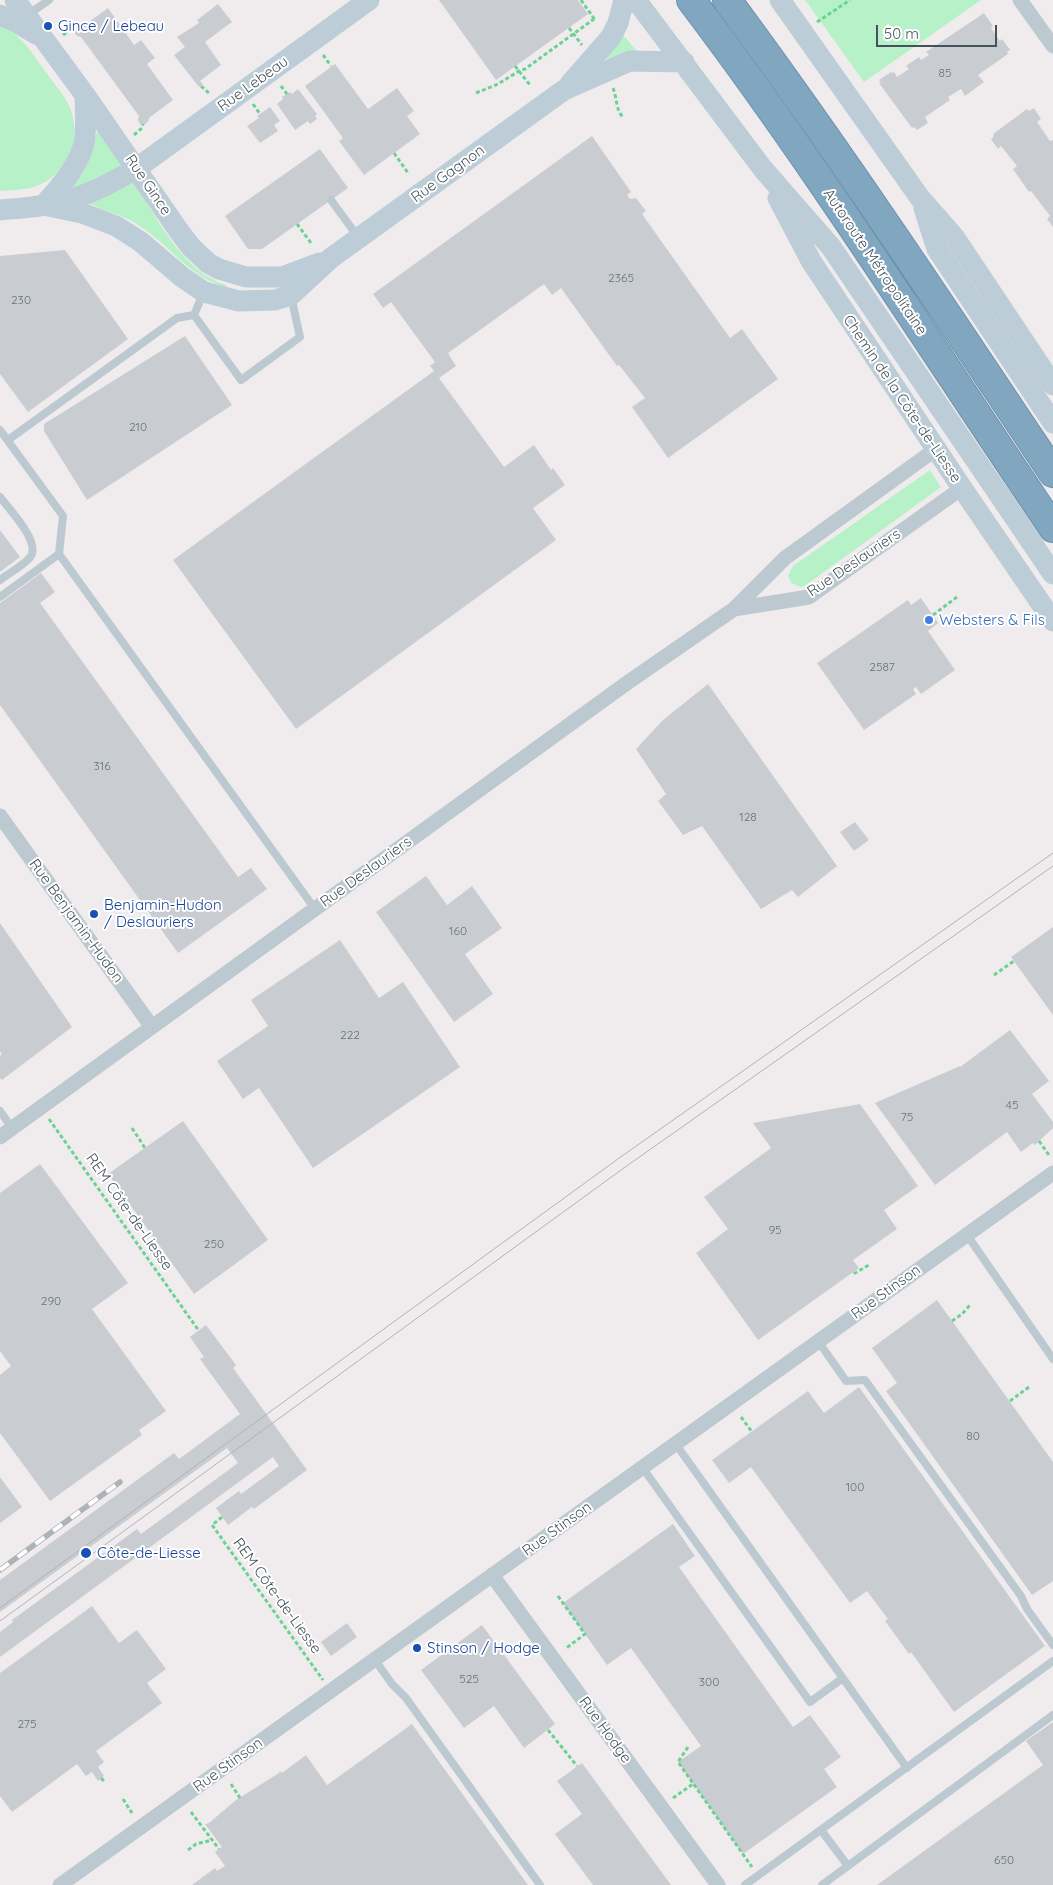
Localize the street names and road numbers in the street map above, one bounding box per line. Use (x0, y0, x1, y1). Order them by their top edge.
street label: Rue Lebeau (214, 52, 292, 116)
street label: Rue Gagnon (408, 141, 488, 207)
street label: Rue Gince (121, 151, 175, 219)
street label: Autoroute Métropolitaine (819, 185, 931, 339)
street label: Chemin de la Côte-de-Liesse (839, 312, 965, 486)
street label: Rue Deslauriers (804, 525, 904, 601)
street label: Rue Deslauriers (317, 833, 415, 911)
street label: Rue Benjamin-Hudon (25, 856, 127, 986)
street label: REM Côte-de-Liesse (82, 1150, 176, 1274)
street label: Rue Stinson (848, 1261, 924, 1323)
street label: Rue Stinson (519, 1498, 595, 1560)
street label: REM Côte-de-Liesse (229, 1535, 325, 1657)
street label: Rue Hodge (575, 1693, 635, 1767)
street label: Rue Stinson (190, 1734, 266, 1796)

